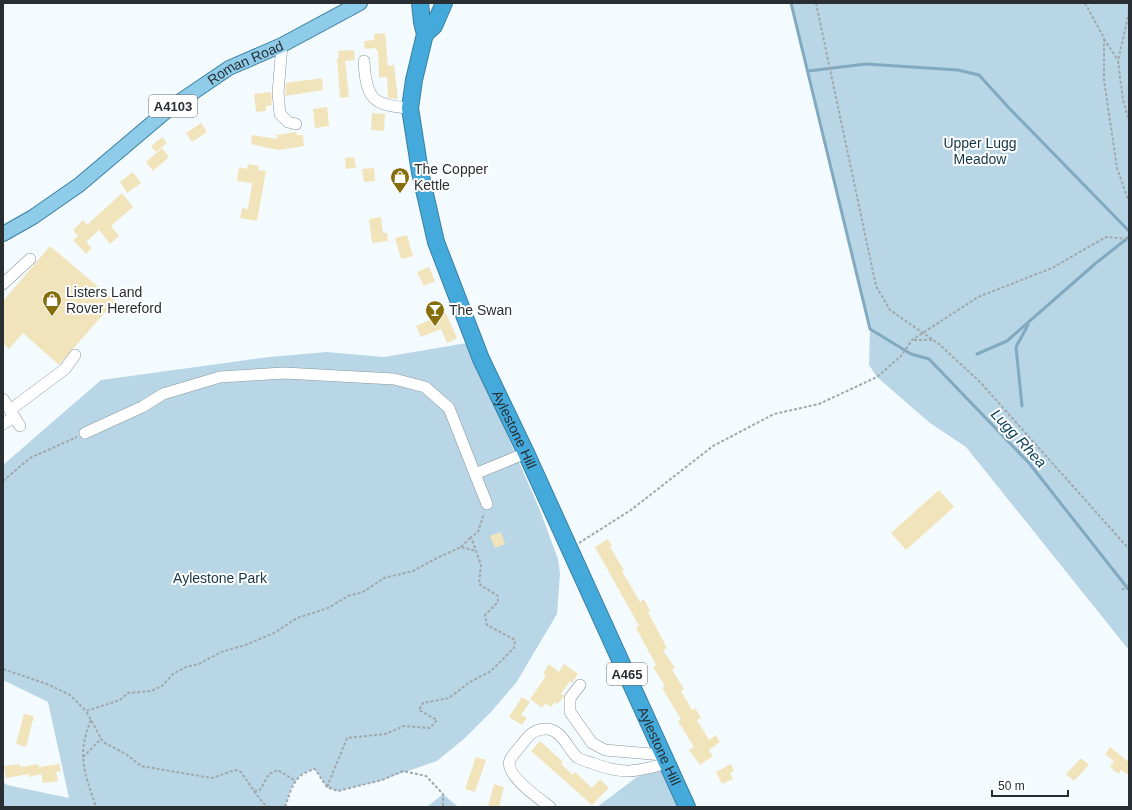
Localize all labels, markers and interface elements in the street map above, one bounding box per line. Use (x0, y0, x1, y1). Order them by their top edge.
street label: Roman Road (204, 37, 286, 88)
road number: A4103 (149, 95, 197, 117)
park label: Upper Lugg Meadow (943, 135, 1017, 167)
place label: The Copper Kettle (414, 161, 488, 193)
shop icon: The Copper Kettle (389, 166, 411, 194)
place label: Listers Land Rover Hereford (66, 284, 162, 316)
shop icon: Listers Land Rover Hereford (41, 289, 63, 317)
bar icon: The Swan (424, 299, 446, 327)
place label: The Swan (449, 302, 512, 318)
street label: Aylestone Hill (489, 388, 540, 471)
water label: Lugg Rhea (988, 405, 1050, 471)
park label: Aylestone Park (173, 570, 268, 586)
road number: A465 (607, 663, 647, 685)
street label: Aylestone Hill (634, 704, 684, 788)
scale bar (992, 772, 1068, 798)
text: 50 m (998, 779, 1025, 793)

